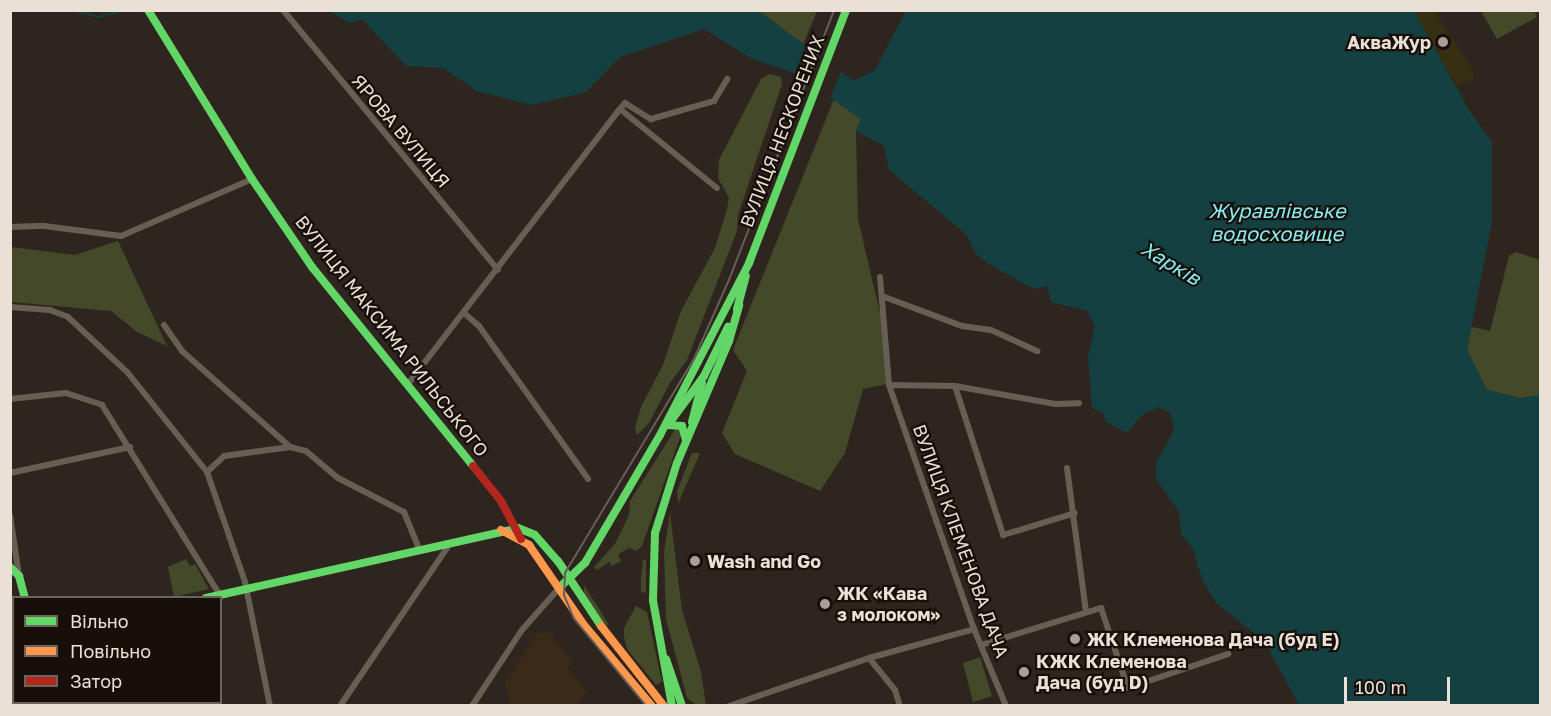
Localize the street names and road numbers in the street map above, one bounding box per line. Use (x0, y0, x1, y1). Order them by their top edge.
street label: ВУЛИЦЯ НЕСКОРЕНИХ (735, 32, 829, 230)
street label: ЯРОВА ВУЛИЦЯ (347, 70, 455, 192)
street label: ВУЛИЦЯ МАКСИМА РИЛЬСЬКОГО (291, 211, 493, 461)
street label: ВУЛИЦЯ КЛЕМЕНОВА ДАЧА (909, 421, 1013, 661)

